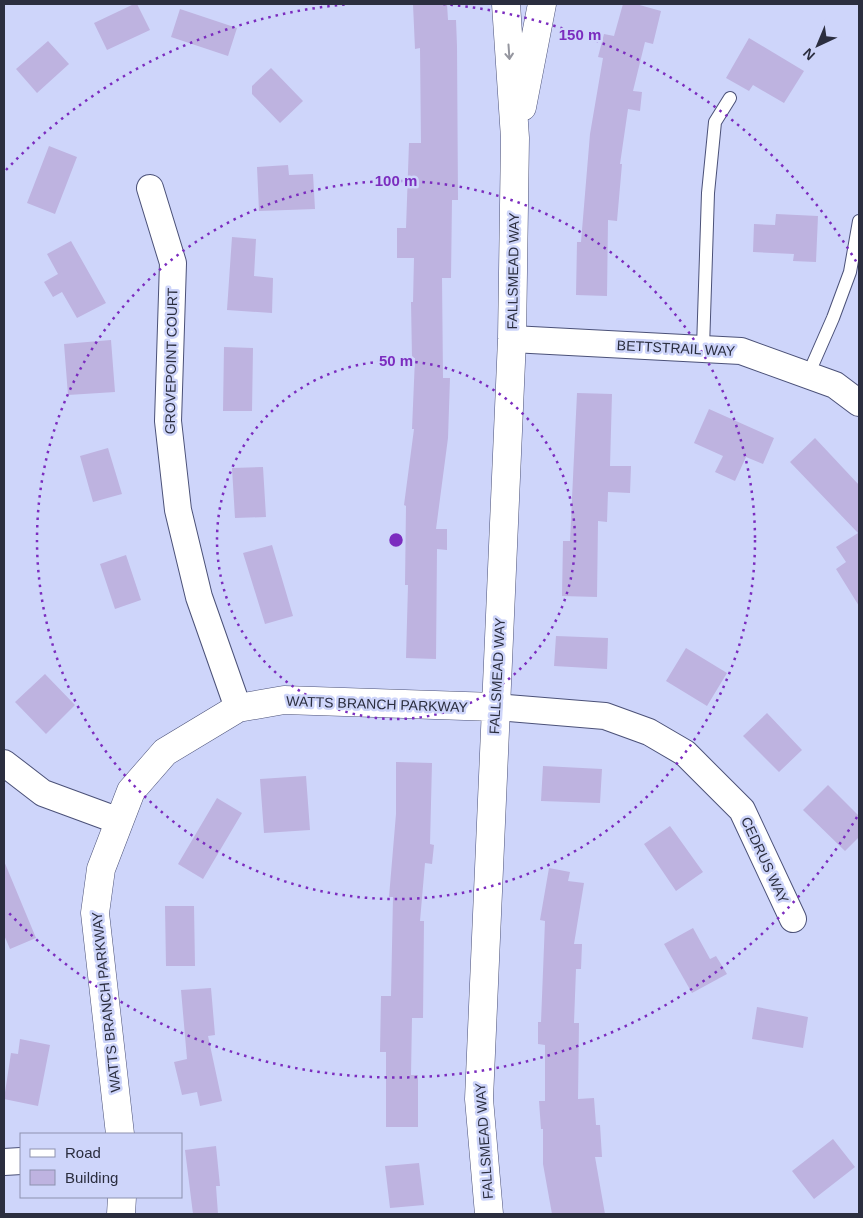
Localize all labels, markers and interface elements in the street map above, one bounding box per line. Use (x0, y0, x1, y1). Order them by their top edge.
north arrow (793, 20, 843, 70)
text: 150 m (559, 26, 601, 43)
one-way arrow (504, 44, 514, 60)
text: N (800, 45, 818, 64)
text: 100 m (375, 172, 417, 189)
street label: FALLSMEAD WAY (504, 212, 522, 329)
street label: GROVEPOINT COURT (162, 287, 180, 434)
street label: BETTSTRAIL WAY (616, 337, 736, 359)
text: 50 m (379, 352, 413, 369)
centre of rings (387, 531, 405, 549)
street label: FALLSMEAD WAY (486, 617, 508, 735)
street label: WATTS BRANCH PARKWAY (286, 693, 469, 715)
street label: CEDRUS WAY (738, 814, 792, 906)
street label: WATTS BRANCH PARKWAY (88, 910, 123, 1093)
street label: FALLSMEAD WAY (472, 1082, 496, 1200)
legend (20, 1133, 182, 1198)
text: Road (65, 1144, 101, 1161)
text: Building (65, 1169, 118, 1186)

